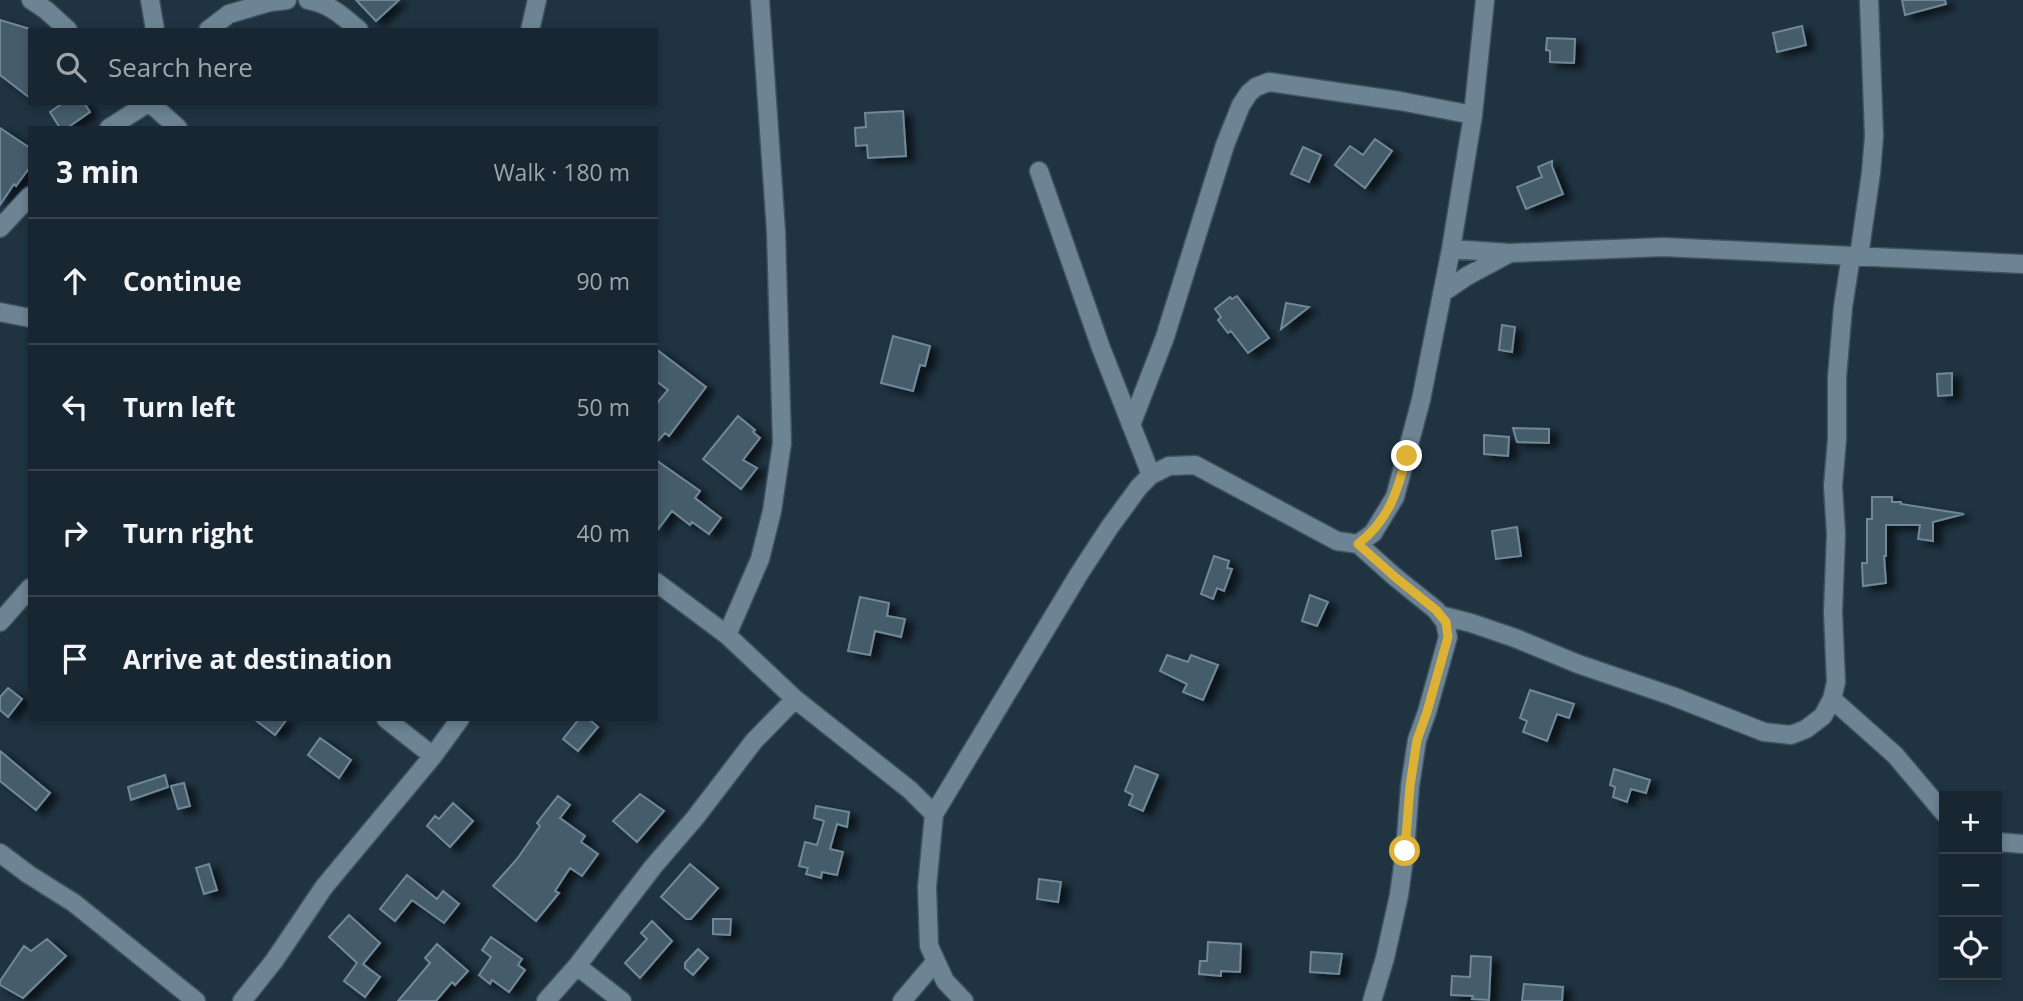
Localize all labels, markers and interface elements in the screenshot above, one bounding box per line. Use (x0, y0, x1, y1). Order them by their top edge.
search box (28, 28, 658, 105)
icon: search (52, 48, 90, 86)
text: Search here (108, 49, 253, 85)
text: 3 min (56, 151, 139, 192)
text: Walk · 180 m (493, 156, 630, 188)
icon: ahead (56, 262, 94, 300)
text: Continue (123, 263, 242, 299)
text: 90 m (576, 265, 630, 297)
icon: left (56, 388, 94, 426)
text: Turn left (123, 389, 235, 425)
text: 50 m (576, 391, 630, 423)
route end (1391, 440, 1422, 471)
icon: right (56, 514, 94, 552)
text: Turn right (123, 515, 254, 551)
text: 40 m (576, 517, 630, 549)
icon: arrive (56, 640, 94, 678)
text: Arrive at destination (123, 641, 392, 677)
map controls (1939, 791, 2002, 980)
button: + (1939, 791, 2002, 854)
route start (1389, 835, 1420, 866)
button: − (1939, 854, 2002, 917)
button: locate (1939, 917, 2002, 980)

